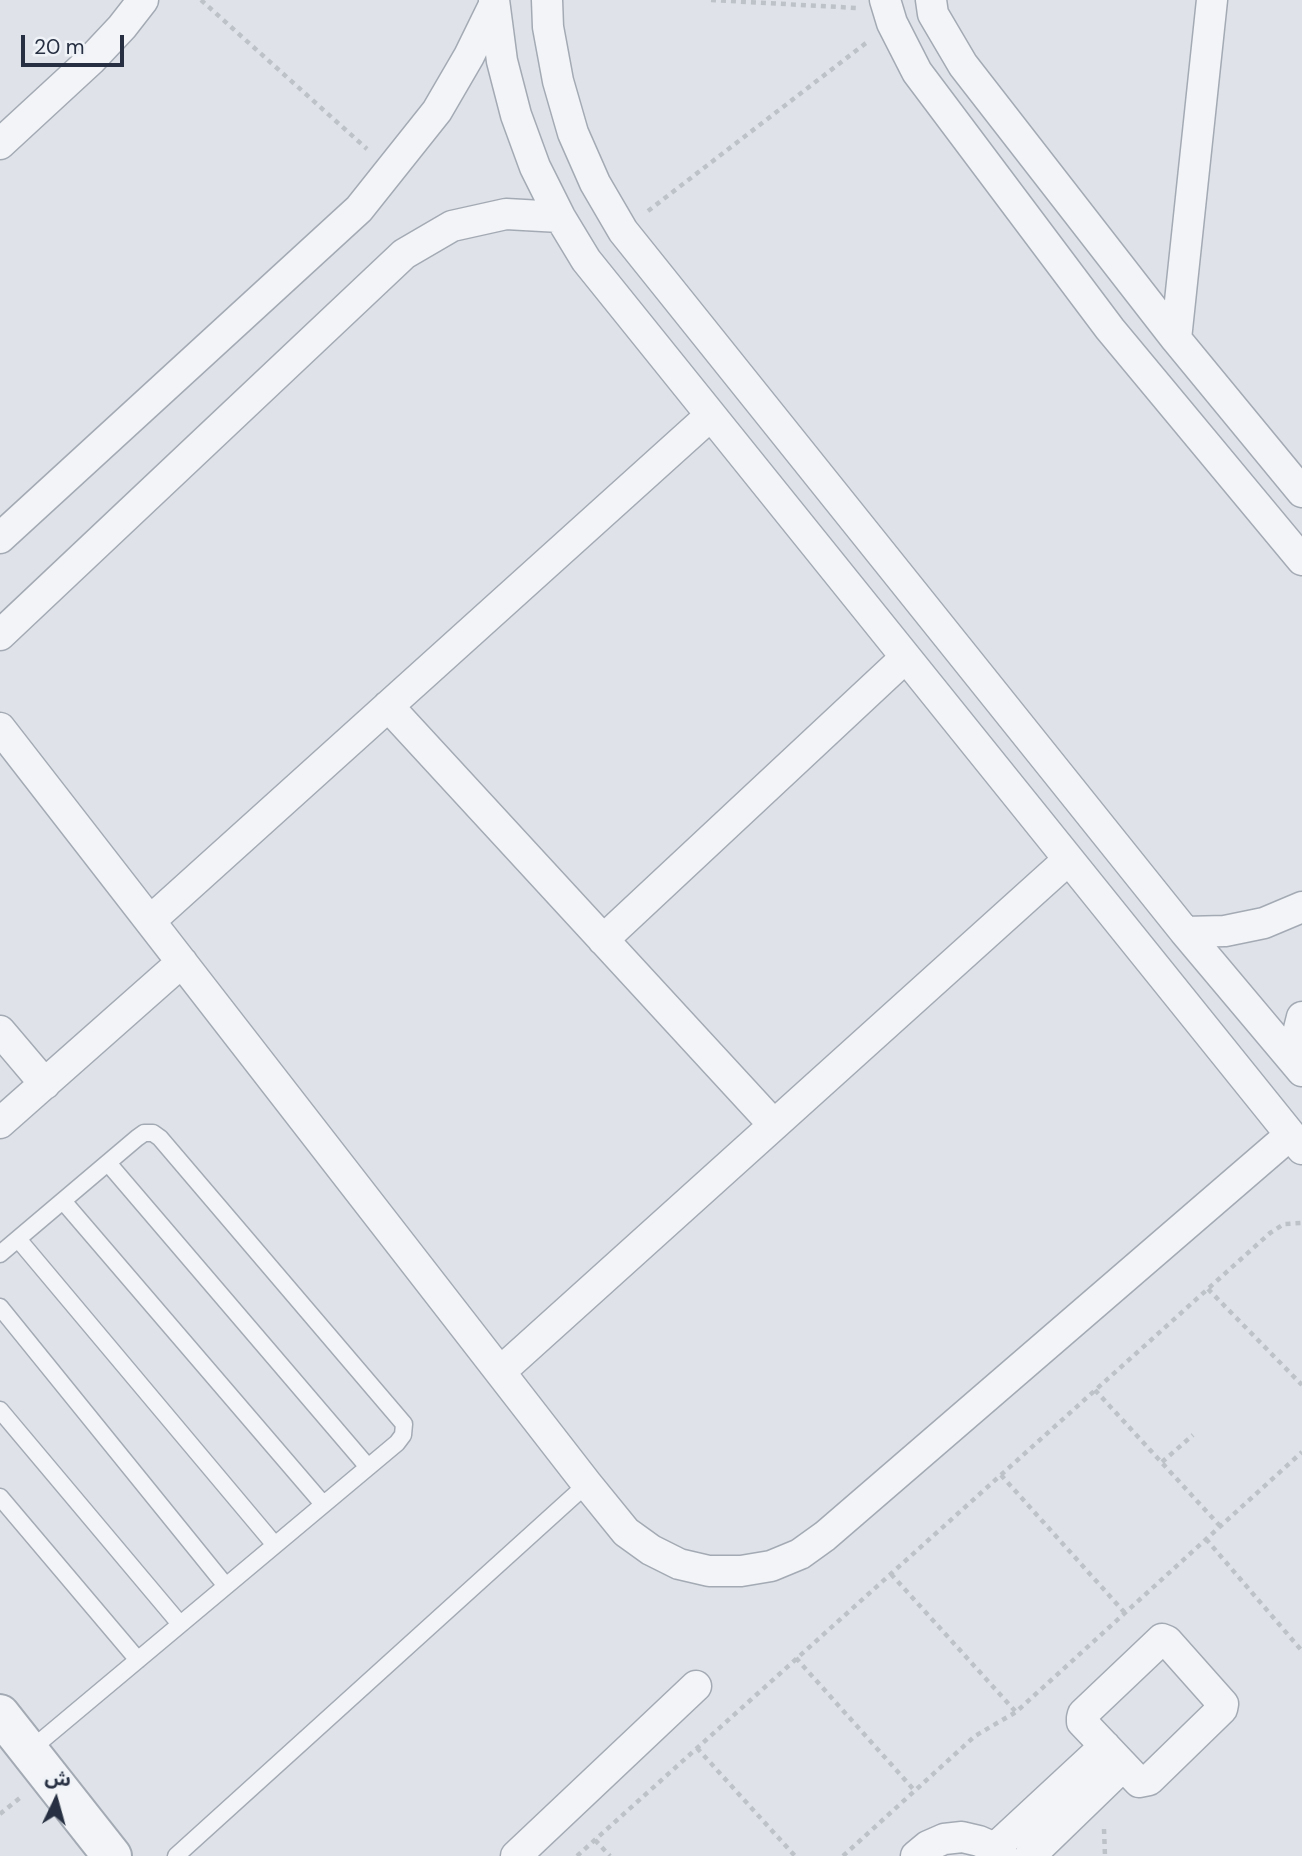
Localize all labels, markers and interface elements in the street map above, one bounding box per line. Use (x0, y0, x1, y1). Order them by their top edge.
scale bar (24, 21, 128, 65)
text: 20 m (34, 33, 85, 61)
north arrow (21, 1765, 91, 1835)
text: ش (44, 1765, 72, 1792)

